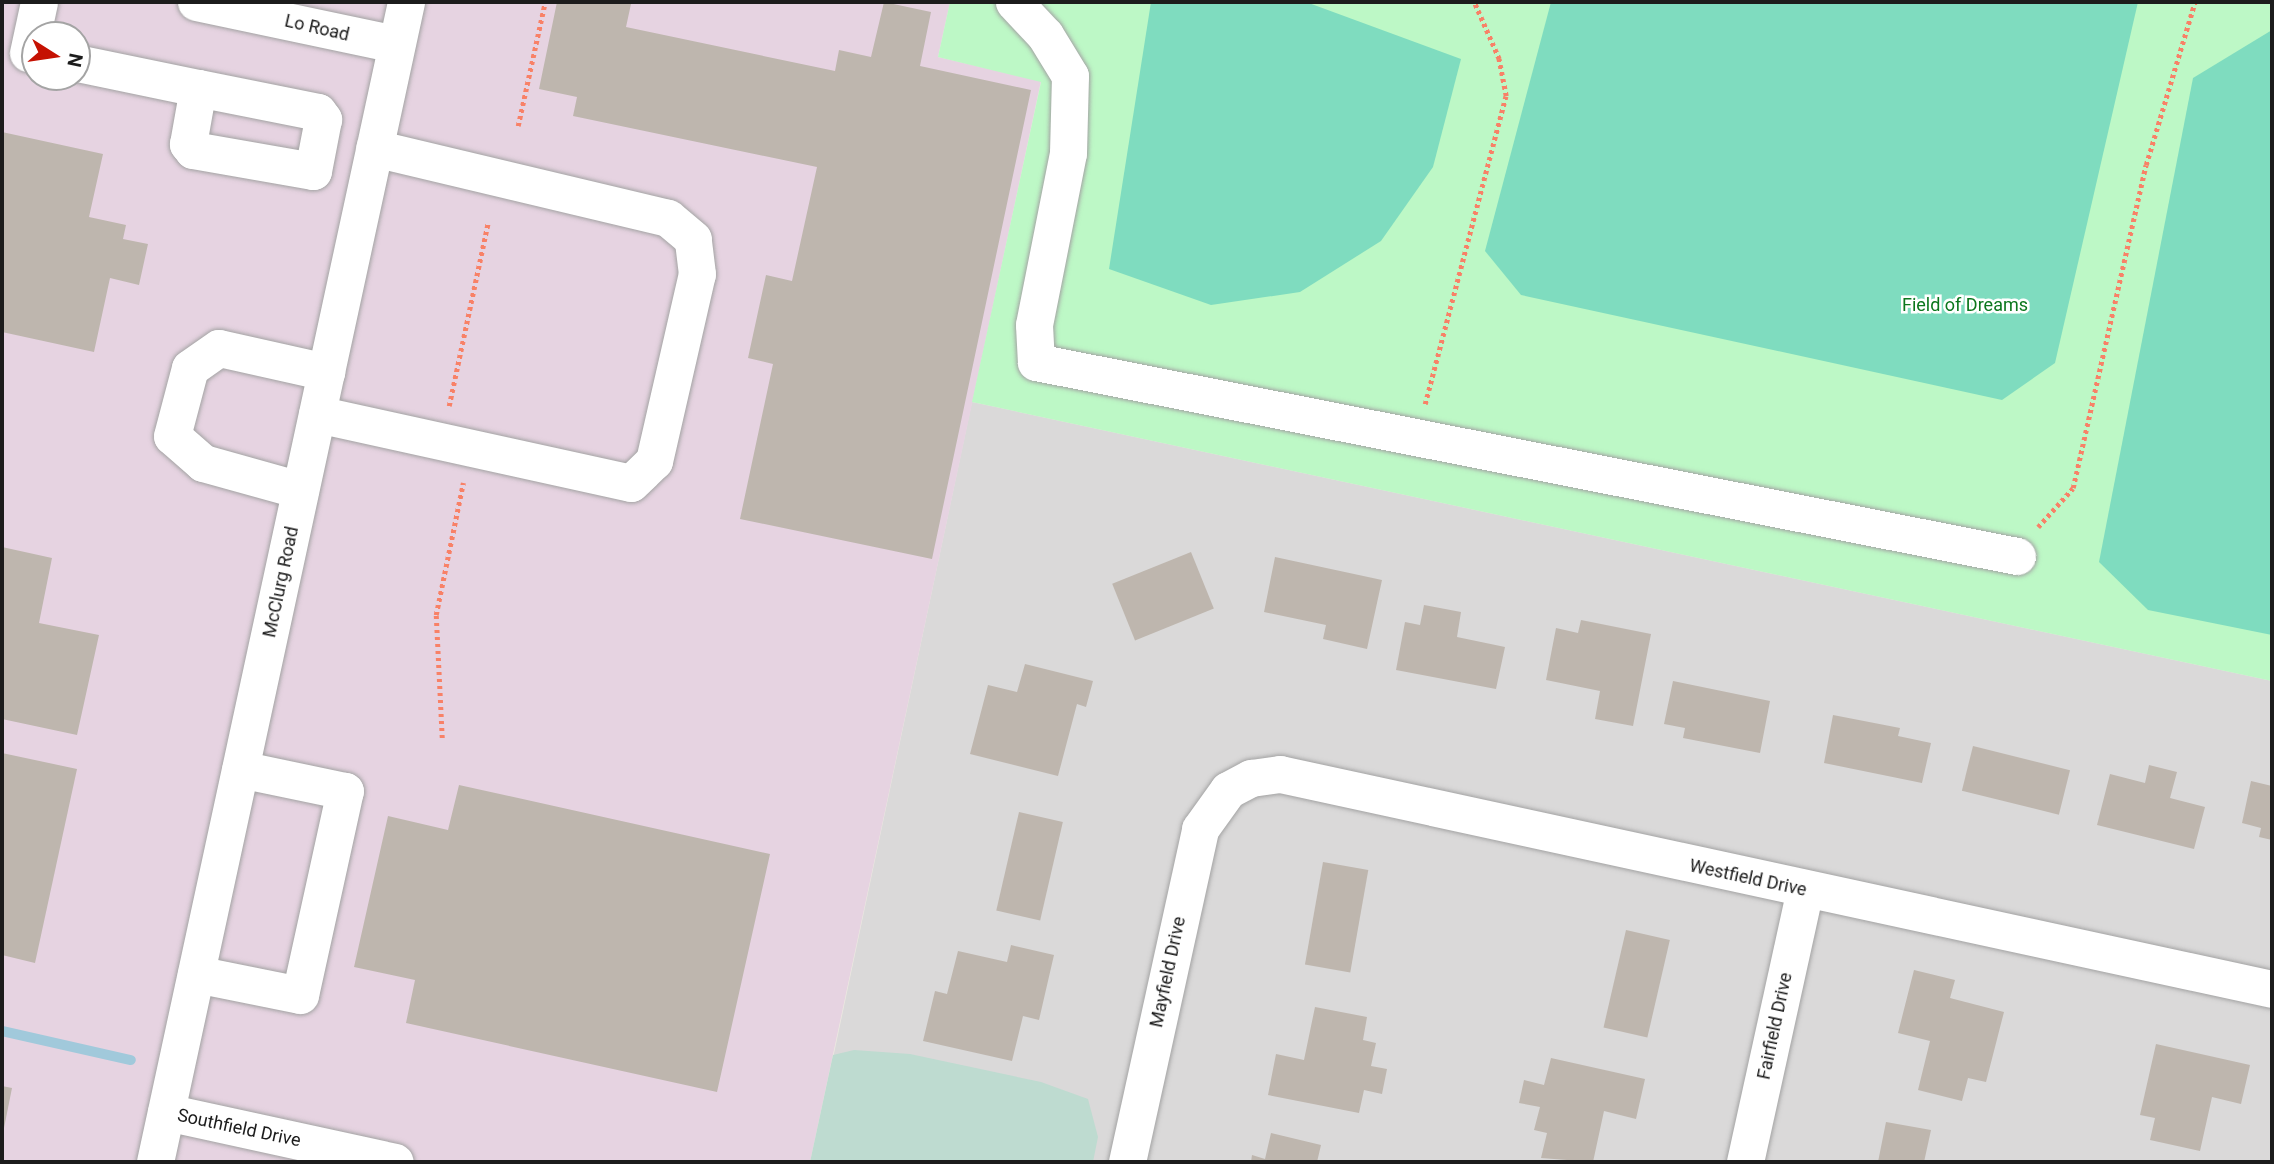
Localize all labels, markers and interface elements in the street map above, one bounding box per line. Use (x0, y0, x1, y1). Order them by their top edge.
street label: Lo Road (283, 10, 351, 46)
north arrow (21, 21, 91, 91)
text: N (62, 51, 88, 69)
park label: Field of Dreams (1902, 294, 2028, 316)
street label: McClurg Road (259, 525, 303, 639)
street label: Westfield Drive (1687, 855, 1809, 901)
street label: Mayfield Drive (1146, 915, 1190, 1029)
street label: Fairfield Drive (1753, 971, 1797, 1081)
street label: Southfield Drive (175, 1104, 303, 1152)

